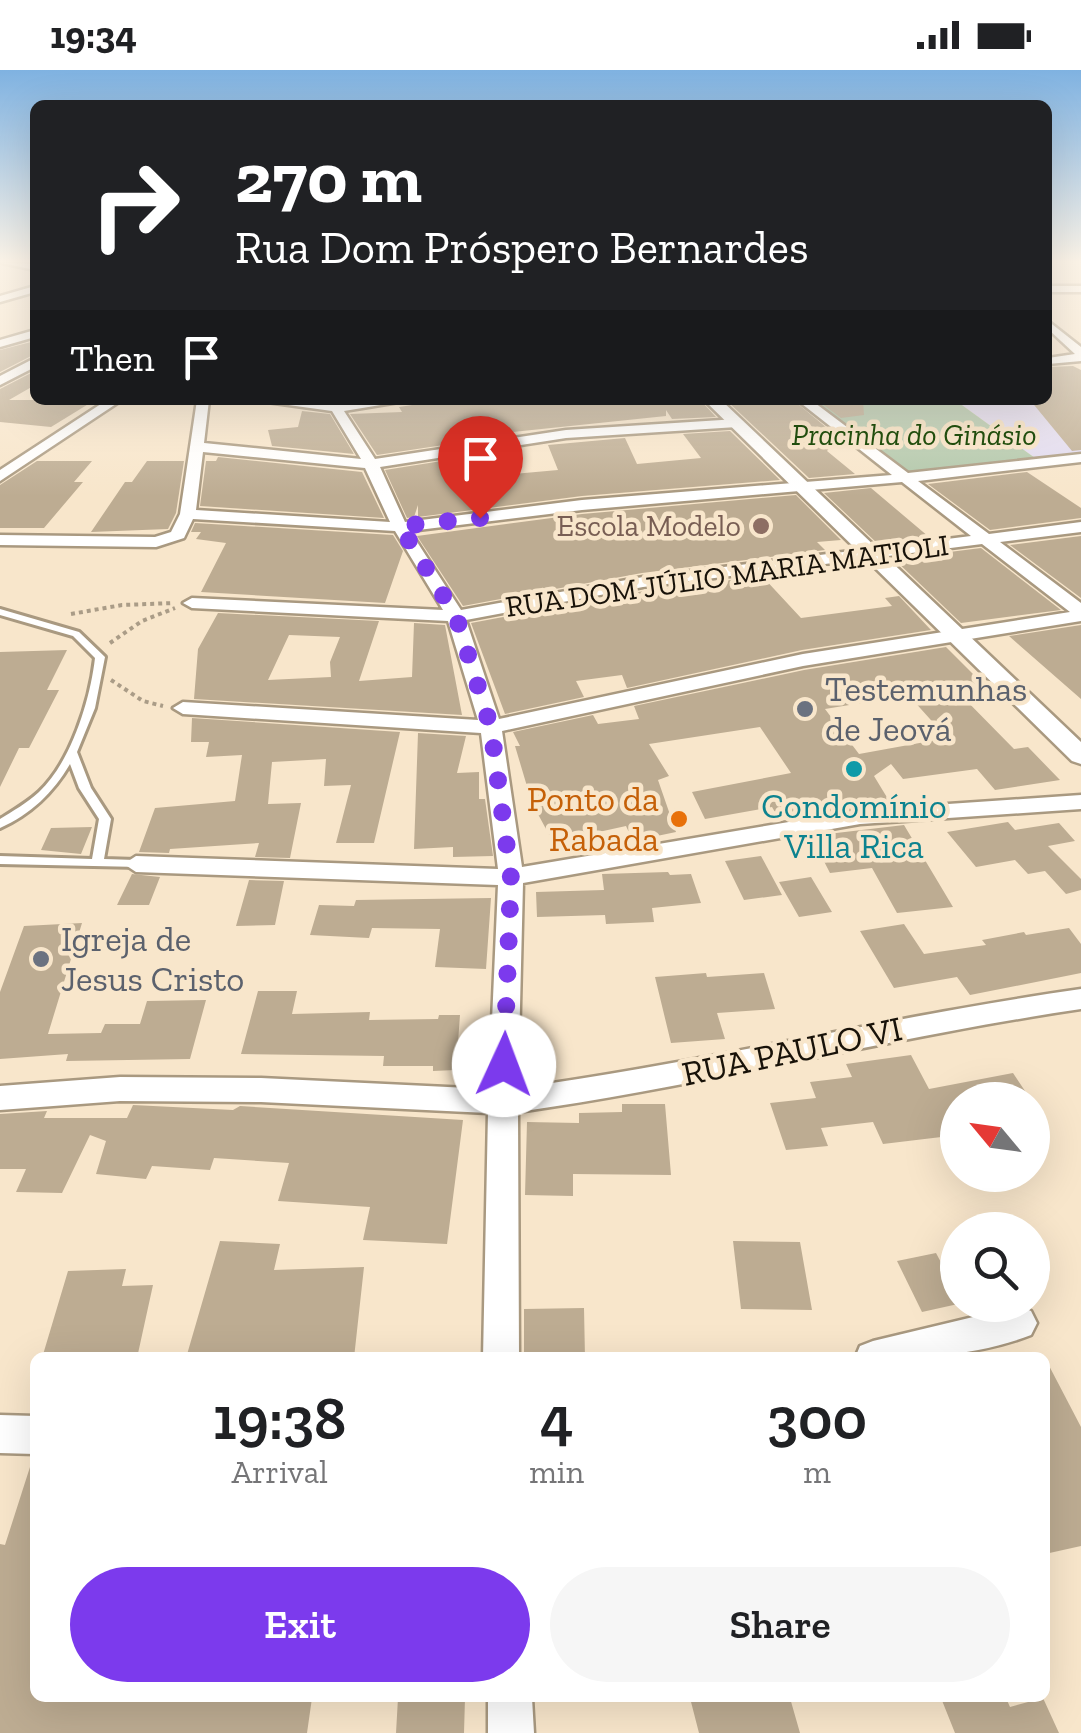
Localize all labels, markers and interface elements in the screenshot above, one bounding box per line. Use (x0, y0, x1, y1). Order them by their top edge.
text: 19:34 (50, 12, 137, 58)
text: 270 m (235, 136, 422, 220)
icon: right (70, 140, 200, 270)
text: Rua Dom Próspero Bernardes (235, 221, 809, 275)
icon: arrive (174, 330, 229, 385)
text: Then (70, 335, 154, 381)
pin (438, 416, 523, 519)
park label: Pracinha do Ginásio (791, 417, 1037, 453)
icon: arrive (453, 431, 508, 486)
place label: Escola Modelo (557, 508, 741, 544)
marker: Escola Modelo (750, 515, 772, 537)
street label: RUA DOM JÚLIO MARIA MATIOLI (503, 527, 951, 625)
place label: Testemunhas de Jeová (825, 668, 1027, 750)
marker: Testemunhas de Jeová (794, 698, 816, 720)
marker: Condomínio Villa Rica (843, 758, 865, 780)
place label: Ponto da Rabada (527, 778, 659, 860)
place label: Condomínio Villa Rica (761, 785, 947, 867)
marker: Ponto da Rabada (668, 808, 690, 830)
place label: Igreja de Jesus Cristo (61, 918, 244, 1000)
marker: Igreja de Jesus Cristo (30, 948, 52, 970)
street label: RUA PAULO VI (678, 1007, 906, 1095)
position arrow (452, 1013, 556, 1117)
north arrow (940, 1082, 1050, 1192)
map controls (940, 1082, 1050, 1322)
button: search (940, 1212, 1050, 1322)
text: 19:38 (213, 1382, 346, 1454)
text: 4 (540, 1382, 573, 1454)
text: 300 (767, 1382, 867, 1454)
text: Arrival (231, 1453, 328, 1491)
text: min (529, 1453, 584, 1491)
text: m (803, 1453, 831, 1491)
button: Exit (70, 1567, 530, 1682)
button: Share (550, 1567, 1010, 1682)

